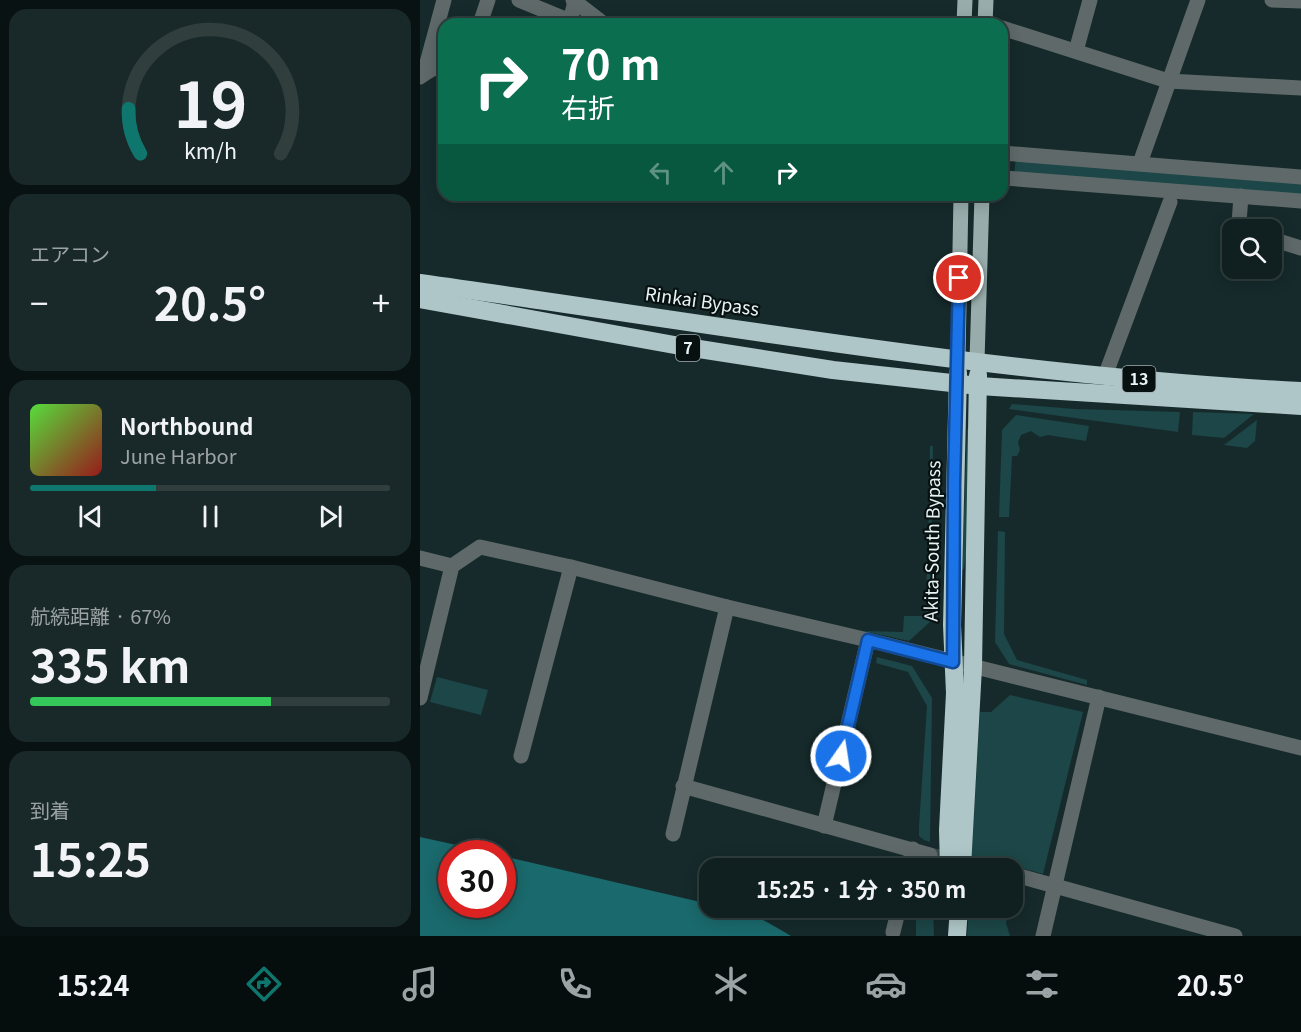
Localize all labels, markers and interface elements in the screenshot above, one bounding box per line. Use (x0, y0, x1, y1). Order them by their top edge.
text: 70 m (561, 31, 661, 92)
icon: right (462, 42, 540, 120)
text: 19 (173, 56, 247, 146)
text: 右折 (561, 87, 615, 126)
text: km/h (183, 135, 237, 166)
icon: left (644, 156, 677, 189)
icon: ahead (707, 156, 740, 189)
icon: right (770, 156, 803, 189)
map controls (1222, 219, 1282, 279)
button: search (1222, 219, 1282, 279)
text: エアコン (30, 239, 110, 268)
pin (933, 252, 984, 303)
icon: arrive (942, 261, 975, 294)
text: 20.5° (154, 269, 266, 334)
text: − (30, 278, 48, 326)
text: + (372, 278, 390, 326)
street label: Rinkai Bypass (644, 279, 761, 321)
road number: 7 (676, 335, 700, 361)
road number: 13 (1122, 366, 1156, 392)
text: Northbound (120, 409, 253, 441)
text: June Harbor (120, 441, 236, 470)
street label: Akita-South Bypass (917, 460, 945, 622)
icon: previous (74, 500, 107, 533)
icon: pause (194, 500, 227, 533)
icon: next (314, 500, 347, 533)
text: 航続距離 · 67% (30, 601, 171, 630)
text: 335 km (30, 631, 190, 696)
position arrow (809, 724, 873, 788)
text: 到着 (30, 795, 70, 824)
text: 15:25 (30, 825, 151, 890)
speed limit sign: 30 (438, 840, 516, 918)
text: 15:25 · 1 分 · 350 m (756, 872, 966, 904)
icon: directions (243, 963, 285, 1005)
icon: music (399, 963, 441, 1005)
icon: phone (554, 963, 596, 1005)
icon: climate (710, 963, 752, 1005)
icon: car (865, 963, 907, 1005)
icon: filters (1021, 963, 1063, 1005)
text: 15:24 (57, 965, 129, 1004)
text: 20.5° (1177, 965, 1244, 1004)

